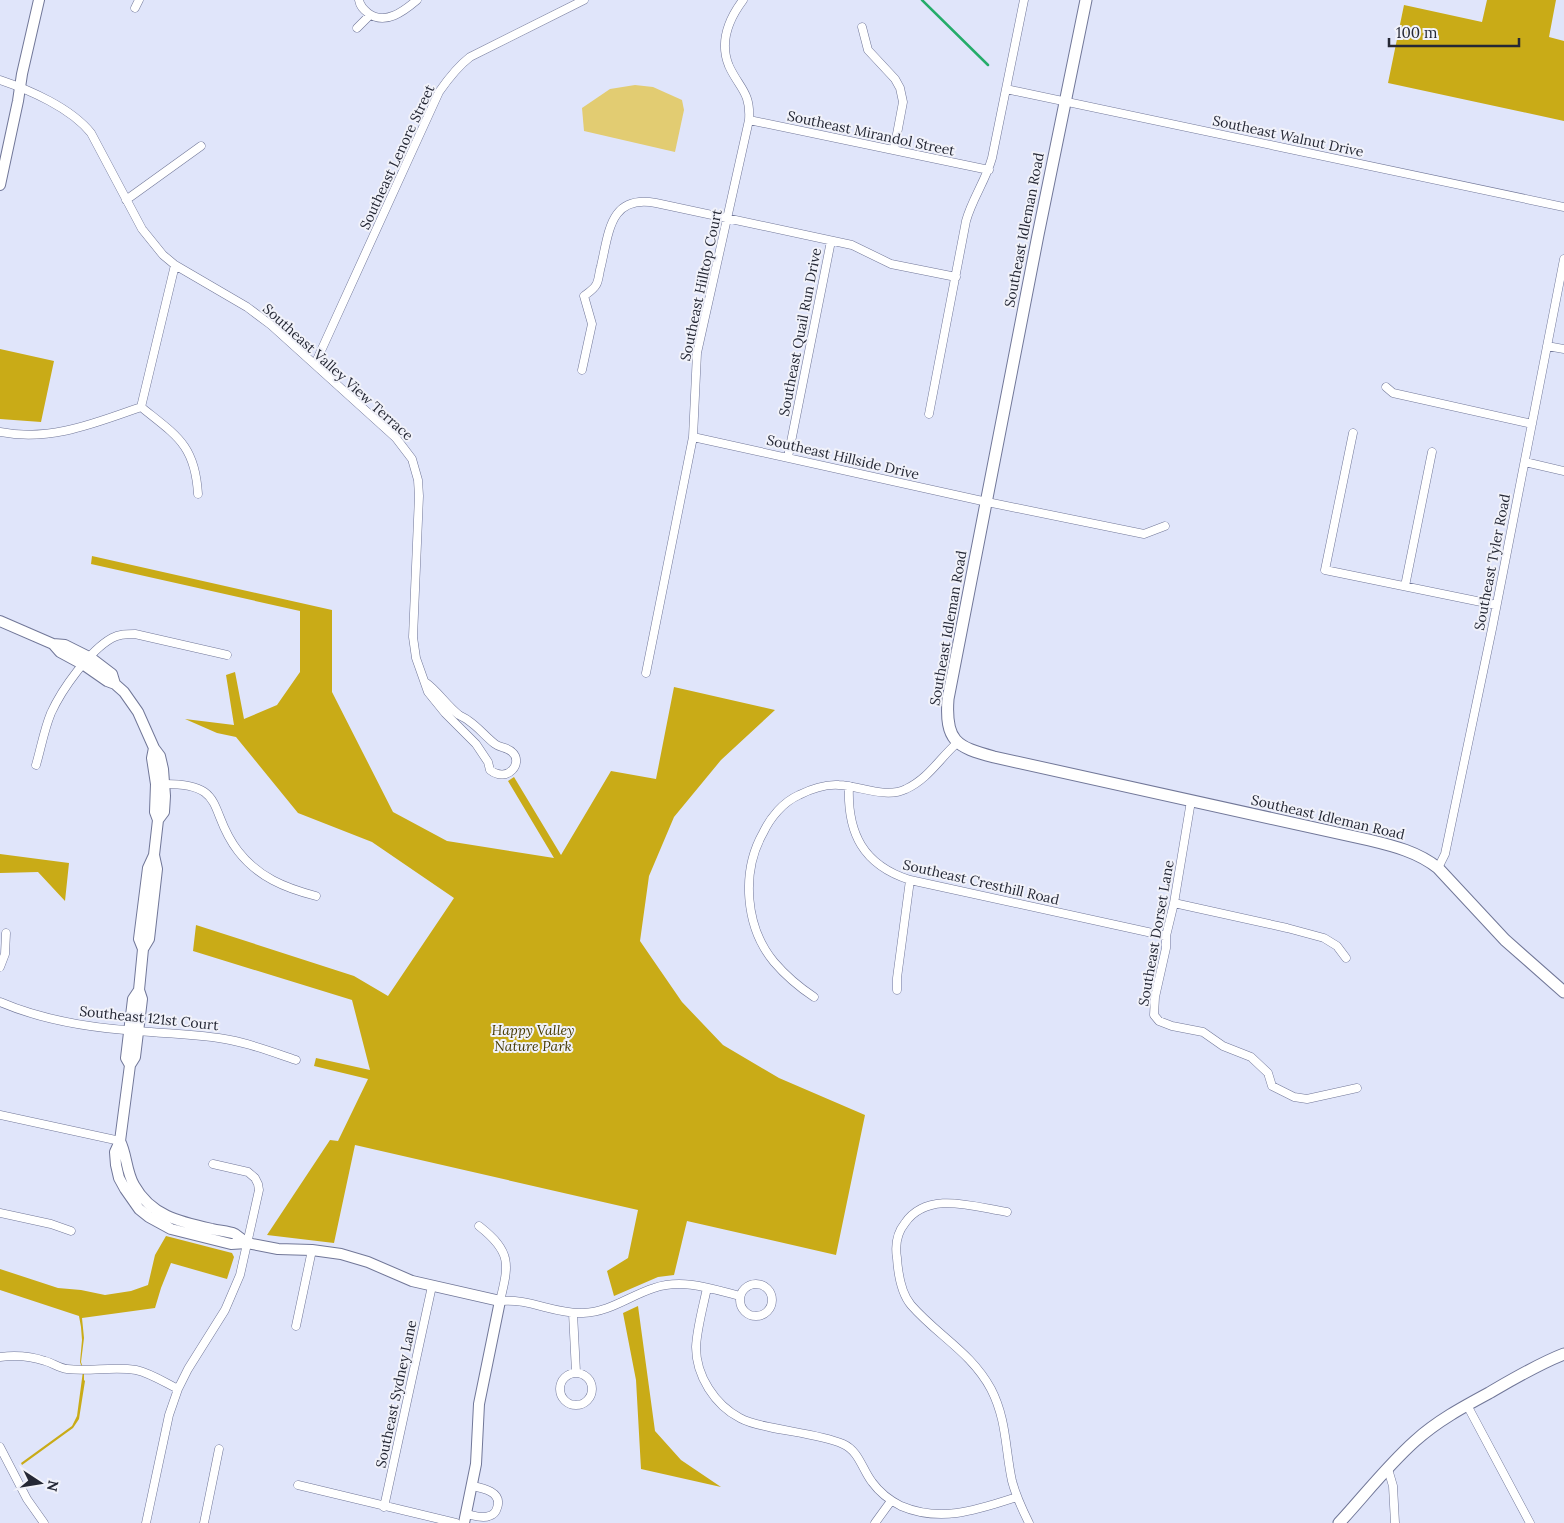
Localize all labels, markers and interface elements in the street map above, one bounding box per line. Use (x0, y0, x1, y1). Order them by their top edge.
scale bar (1389, 15, 1519, 47)
text: 100 m (1396, 23, 1437, 42)
street label: Southeast Lenore Street (355, 81, 439, 232)
street label: Southeast Mirandol Street (786, 106, 957, 160)
street label: Southeast Walnut Drive (1211, 111, 1366, 161)
street label: Southeast Idleman Road (1000, 151, 1048, 309)
street label: Southeast Hilltop Court (676, 207, 726, 362)
street label: Southeast Quail Run Drive (775, 246, 825, 418)
street label: Southeast Valley View Terrace (259, 300, 417, 445)
street label: Southeast Hillside Drive (765, 431, 921, 483)
street label: Southeast Tyler Road (1470, 492, 1514, 632)
street label: Southeast Idleman Road (925, 549, 971, 707)
street label: Southeast Idleman Road (1249, 791, 1407, 843)
street label: Southeast Cresthill Road (901, 855, 1061, 909)
street label: Southeast Dorset Lane (1134, 858, 1178, 1008)
street label: Southeast 121st Court (79, 1002, 220, 1034)
park label: Happy Valley Nature Park (492, 1021, 574, 1055)
street label: Southeast Sydney Lane (372, 1318, 421, 1470)
north arrow (15, 1458, 65, 1508)
text: N (43, 1479, 63, 1493)

